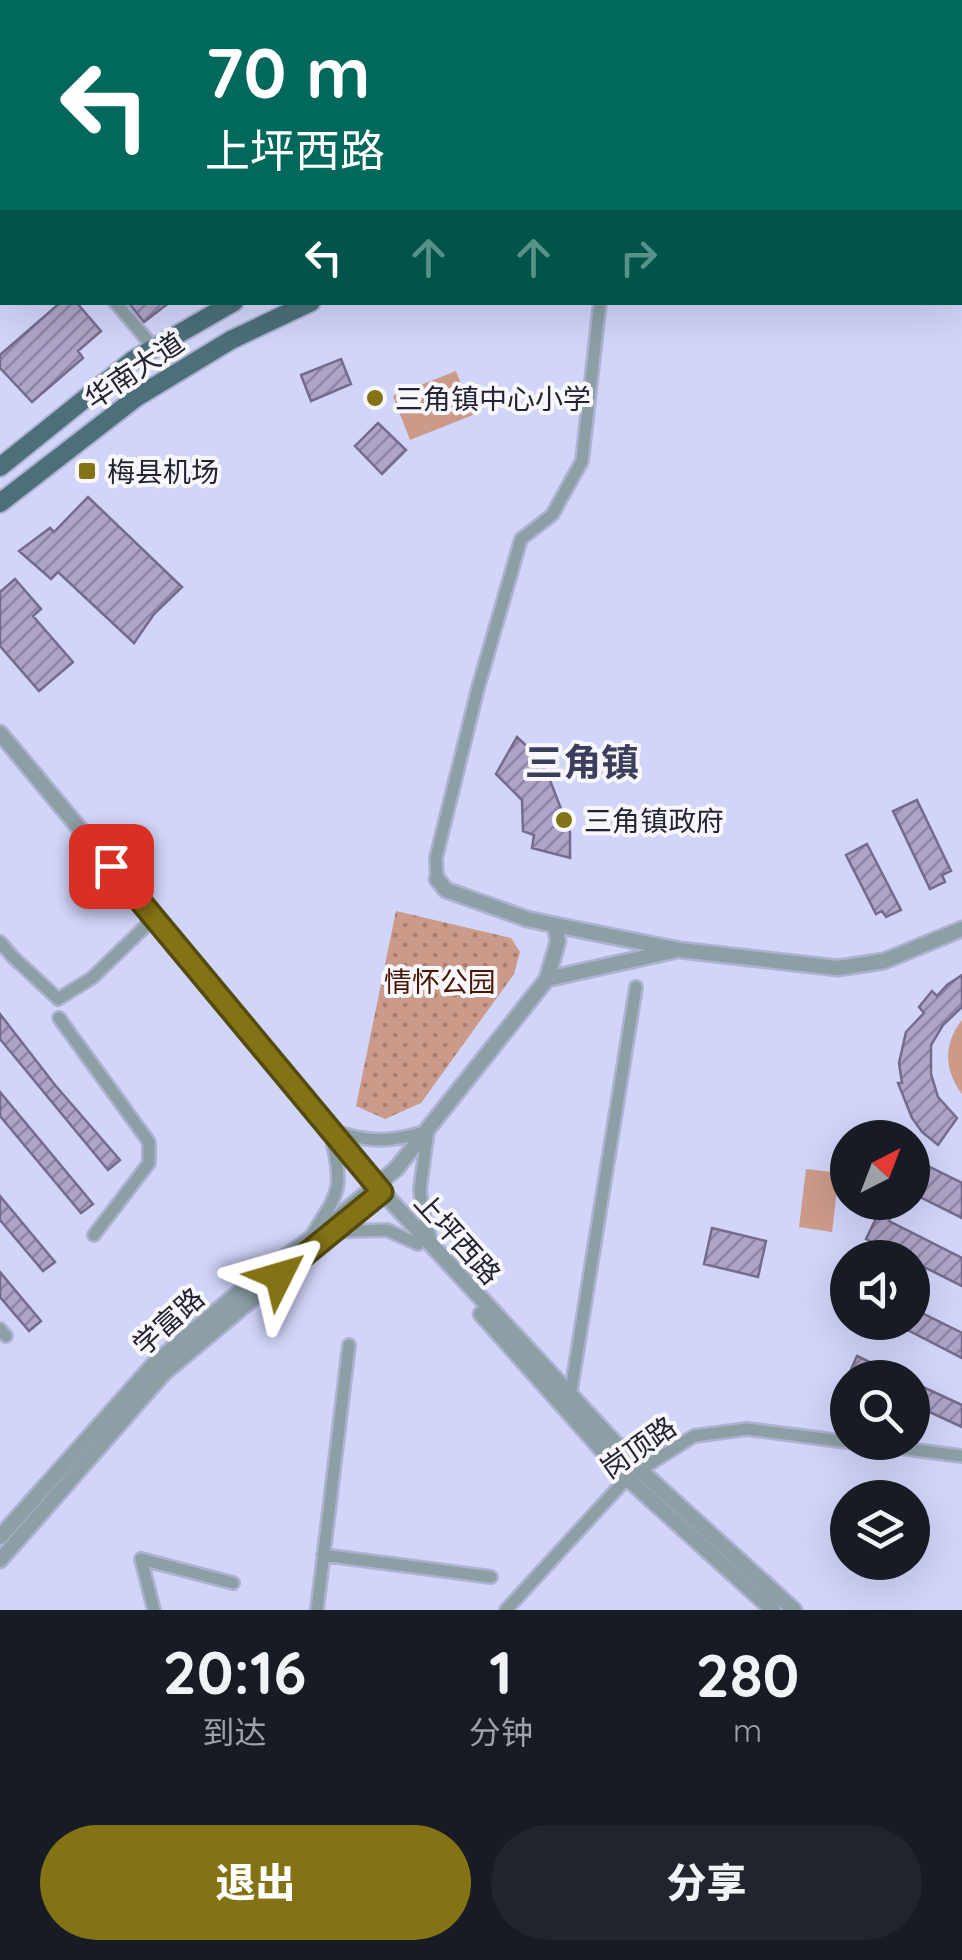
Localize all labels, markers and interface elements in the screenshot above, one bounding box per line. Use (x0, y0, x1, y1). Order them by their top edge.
text: 70 m (205, 28, 371, 116)
icon: left (40, 40, 170, 170)
text: 上坪西路 (205, 122, 385, 178)
icon: left (296, 230, 351, 285)
icon: ahead (401, 230, 456, 285)
icon: ahead (506, 230, 561, 285)
icon: right (611, 230, 666, 285)
street label: 华南大道 (78, 324, 190, 416)
place label: 三角镇中心小学 (395, 381, 591, 416)
marker: 三角镇中心小学 (364, 387, 386, 409)
place label: 梅县机场 (107, 454, 219, 489)
marker: 梅县机场 (76, 460, 98, 482)
district label: 三角镇 (525, 738, 639, 786)
place label: 三角镇政府 (584, 803, 724, 838)
marker: 三角镇政府 (553, 809, 575, 831)
pin (69, 824, 154, 909)
icon: arrive (84, 839, 139, 894)
park label: 情怀公园 (384, 964, 496, 999)
north arrow (830, 1120, 930, 1220)
map controls (830, 1120, 930, 1580)
street label: 上坪西路 (408, 1185, 508, 1291)
position arrow (227, 1224, 331, 1328)
button: sound (830, 1240, 930, 1340)
street label: 学富路 (125, 1280, 211, 1362)
button: search (830, 1360, 930, 1460)
street label: 岗顶路 (594, 1409, 682, 1485)
button: layers (830, 1480, 930, 1580)
text: 20:16 (163, 1634, 306, 1709)
text: 1 (489, 1634, 513, 1709)
text: 280 (696, 1637, 799, 1712)
text: m (733, 1710, 762, 1750)
text: 到达 (202, 1712, 267, 1752)
text: 分钟 (469, 1712, 533, 1752)
button: 退出 (40, 1825, 471, 1940)
button: 分享 (491, 1825, 922, 1940)

